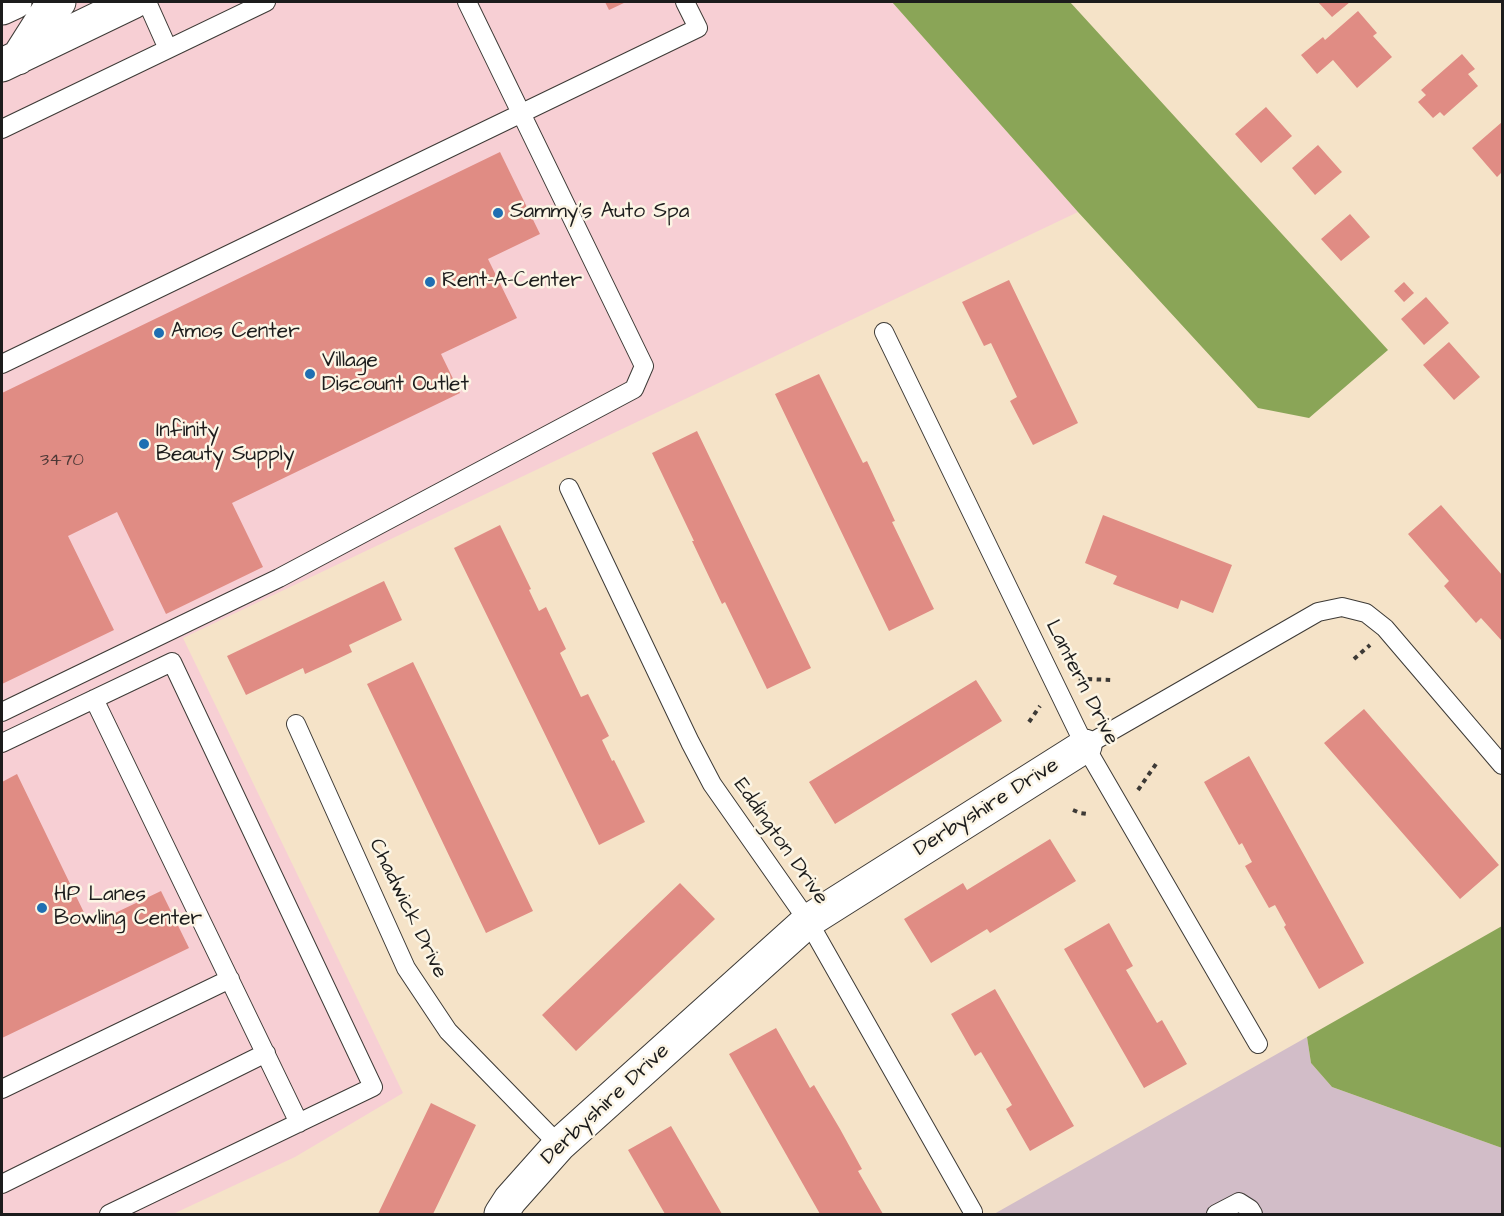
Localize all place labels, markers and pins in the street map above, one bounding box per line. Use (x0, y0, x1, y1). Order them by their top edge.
place label: Sammy's Auto Spa (510, 200, 689, 226)
marker: Sammy's Auto Spa (491, 206, 505, 220)
place label: Rent-A-Center (442, 269, 582, 295)
marker: Rent-A-Center (423, 275, 437, 289)
place label: Amos Center (171, 320, 300, 346)
marker: Amos Center (152, 326, 166, 340)
place label: Village Discount Outlet (322, 349, 469, 399)
marker: Village Discount Outlet (303, 367, 317, 381)
place label: Infinity Beauty Supply (156, 419, 294, 469)
marker: Infinity Beauty Supply (137, 437, 151, 451)
place label: HP Lanes Bowling Center (54, 883, 202, 933)
marker: HP Lanes Bowling Center (35, 901, 49, 915)

